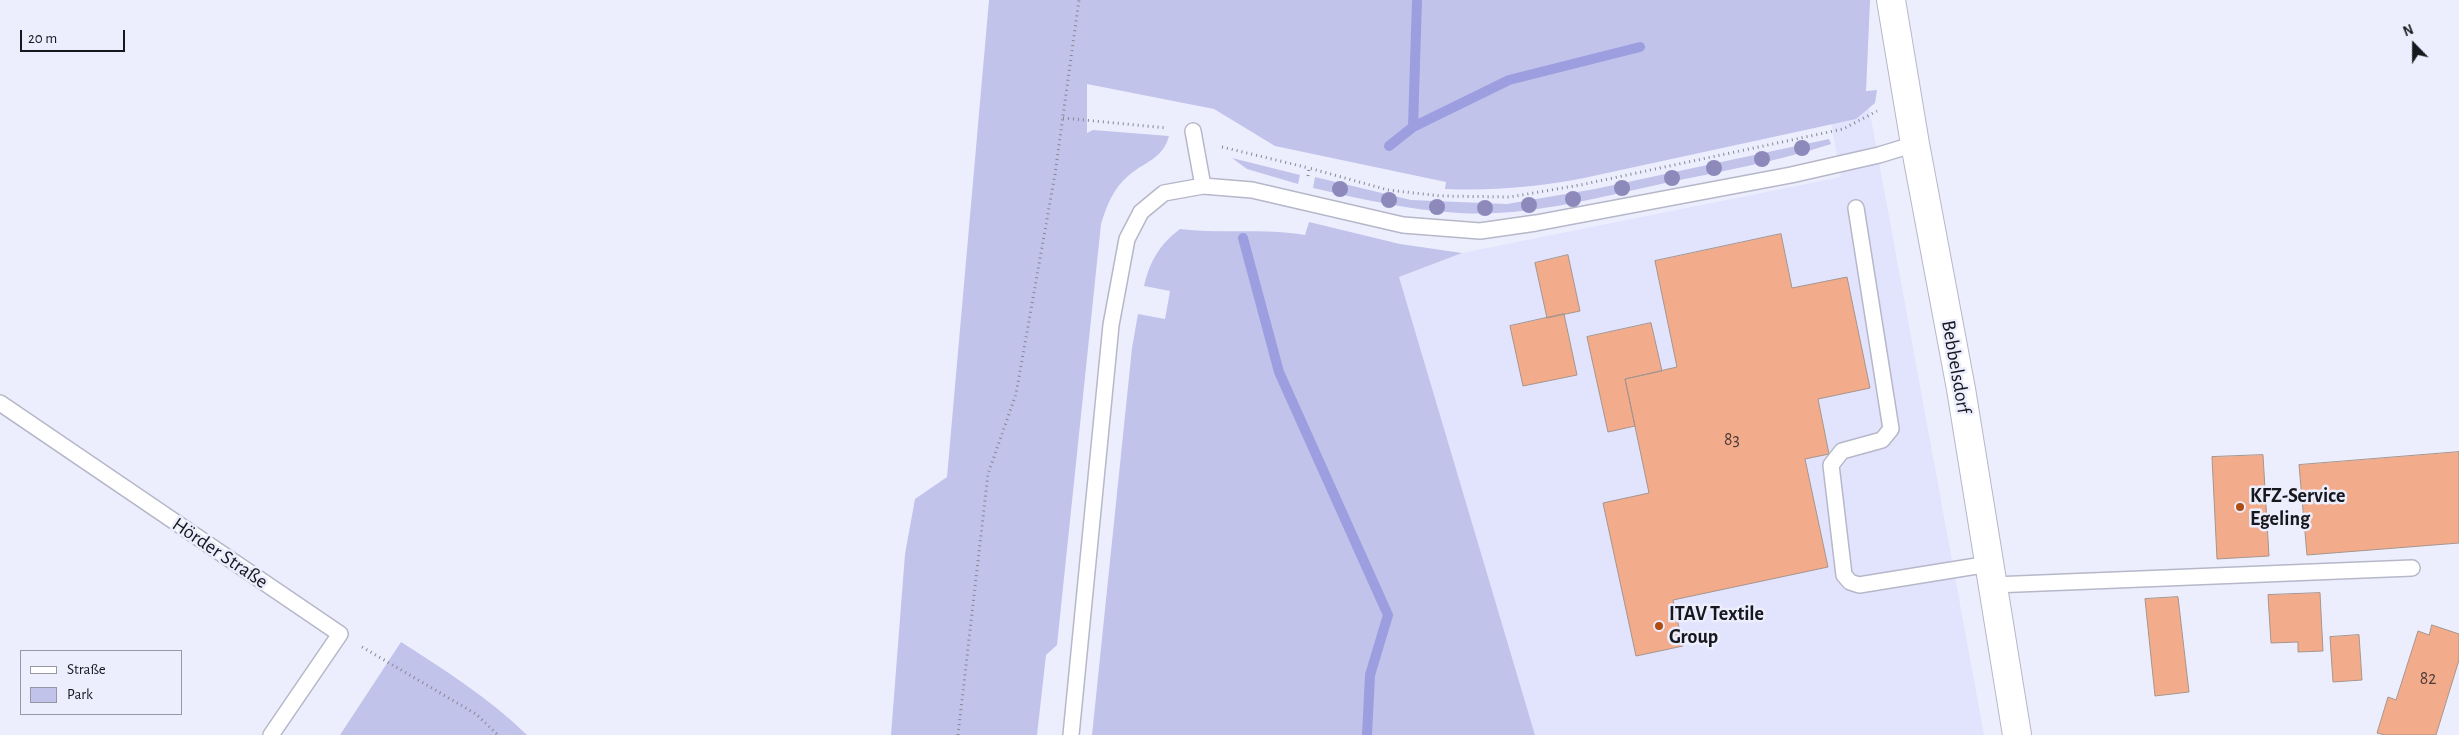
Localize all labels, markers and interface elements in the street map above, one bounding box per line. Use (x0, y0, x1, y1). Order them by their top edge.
scale bar (22, 20, 128, 52)
north arrow (2389, 20, 2439, 70)
text: N (2401, 23, 2416, 39)
text: 20 m (28, 31, 57, 46)
street label: Bebbelsdorf (1936, 318, 1976, 416)
house number: 83 (1724, 429, 1740, 451)
place label: KFZ-Service Egeling (2250, 484, 2345, 531)
marker: KFZ-Service Egeling (2234, 501, 2246, 513)
street label: Hörder Straße (168, 512, 272, 594)
place label: ITAV Textile Group (1669, 602, 1764, 649)
marker: ITAV Textile Group (1653, 620, 1665, 632)
legend (20, 650, 182, 715)
text: Straße (67, 662, 106, 677)
house number: 82 (2420, 668, 2436, 690)
text: Park (67, 687, 93, 702)

